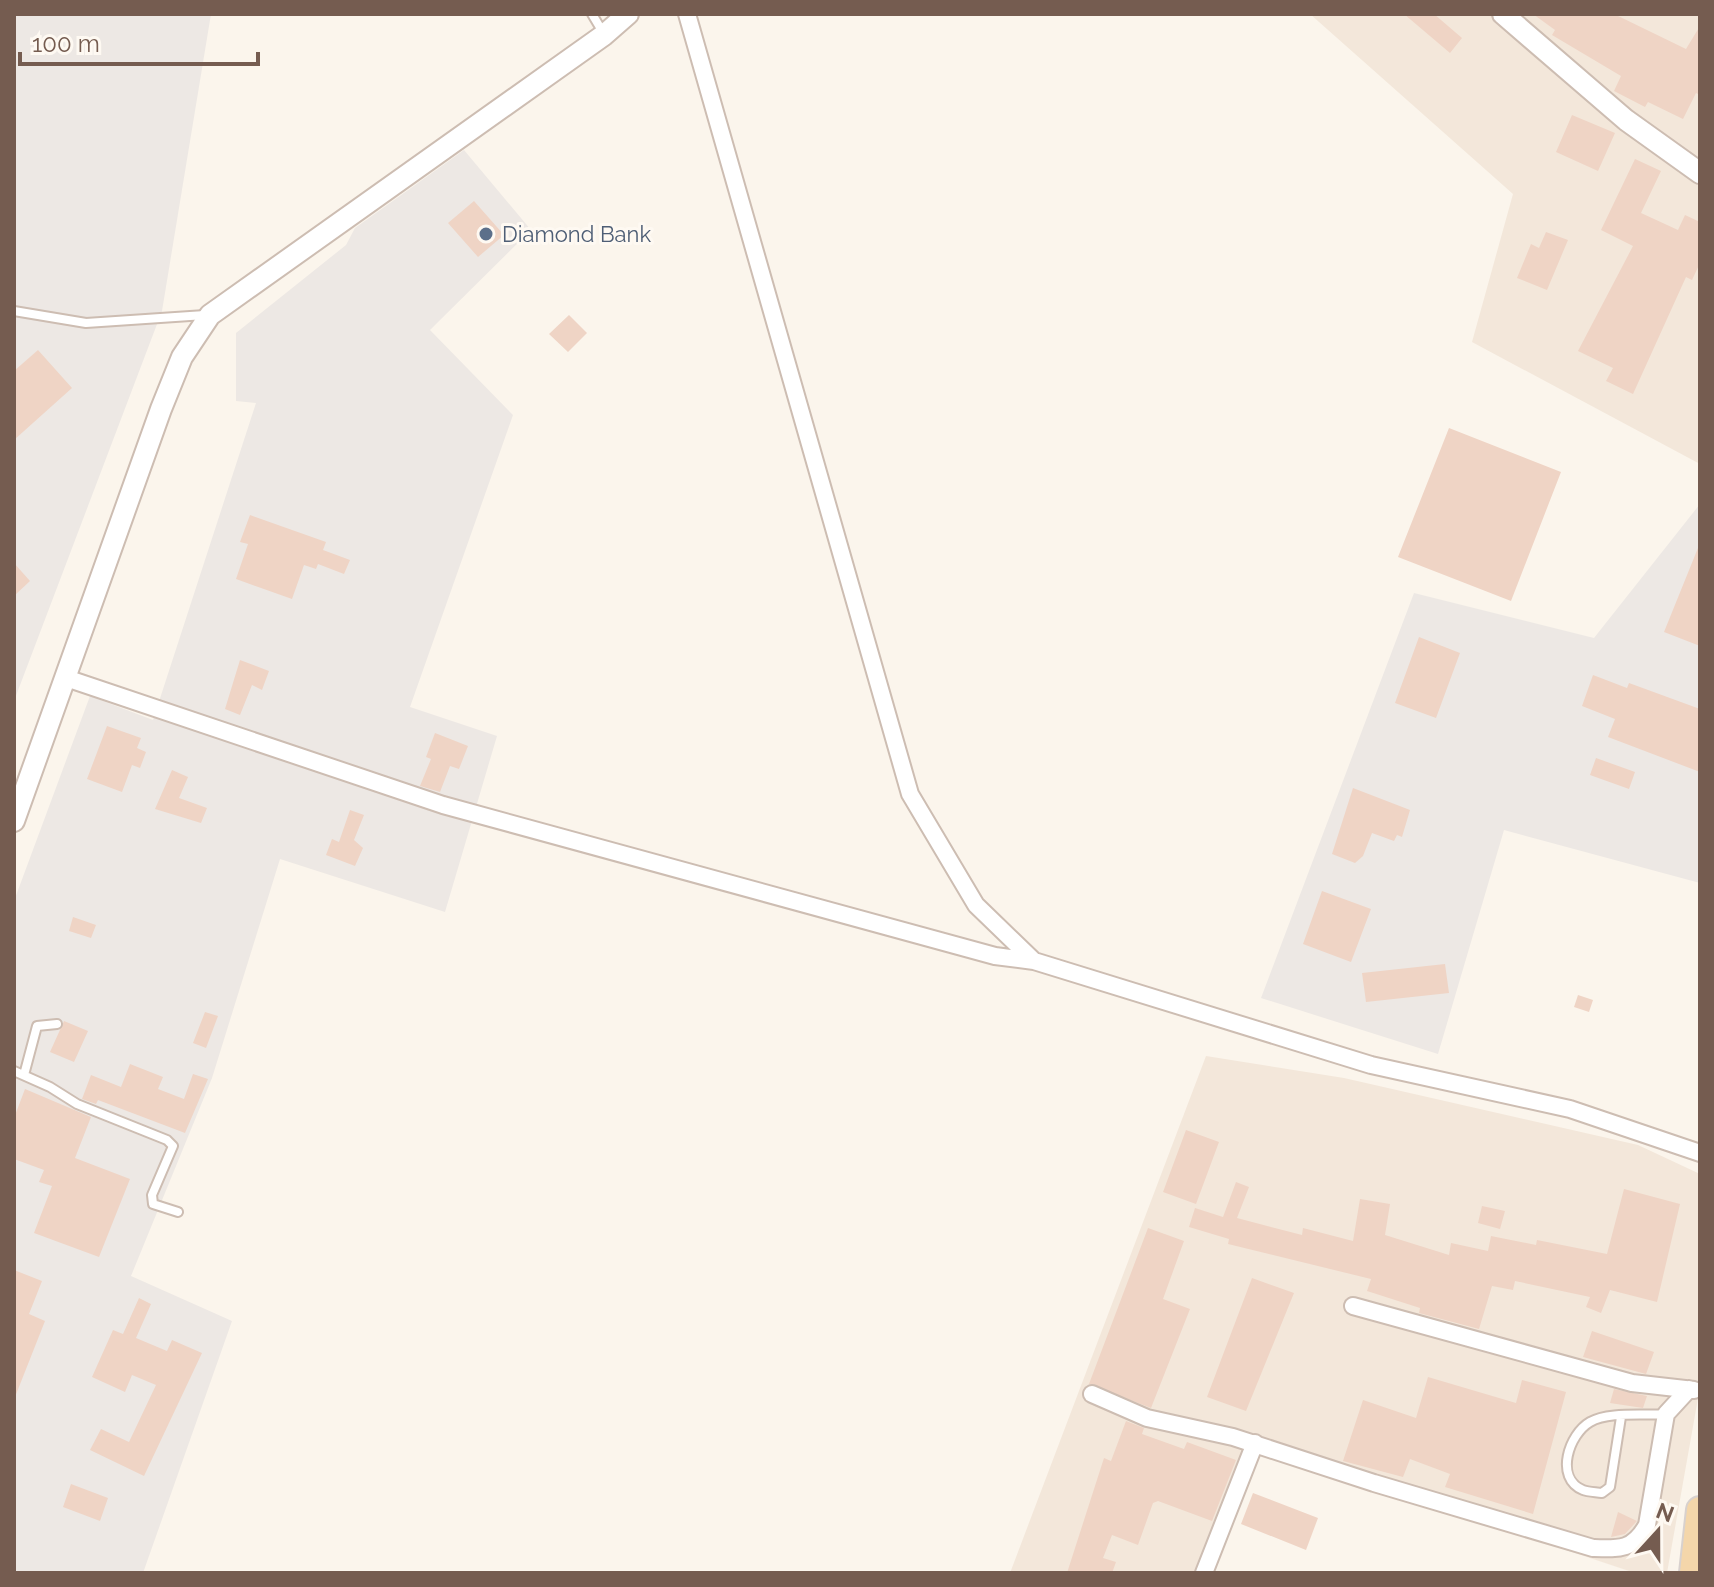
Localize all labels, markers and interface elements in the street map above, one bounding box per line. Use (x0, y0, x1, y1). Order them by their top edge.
scale bar (20, 16, 258, 66)
text: 100 m (32, 29, 100, 58)
place label: Diamond Bank (502, 221, 651, 247)
marker: Diamond Bank (477, 225, 495, 243)
north arrow (1618, 1491, 1698, 1571)
text: N (1653, 1497, 1678, 1527)

